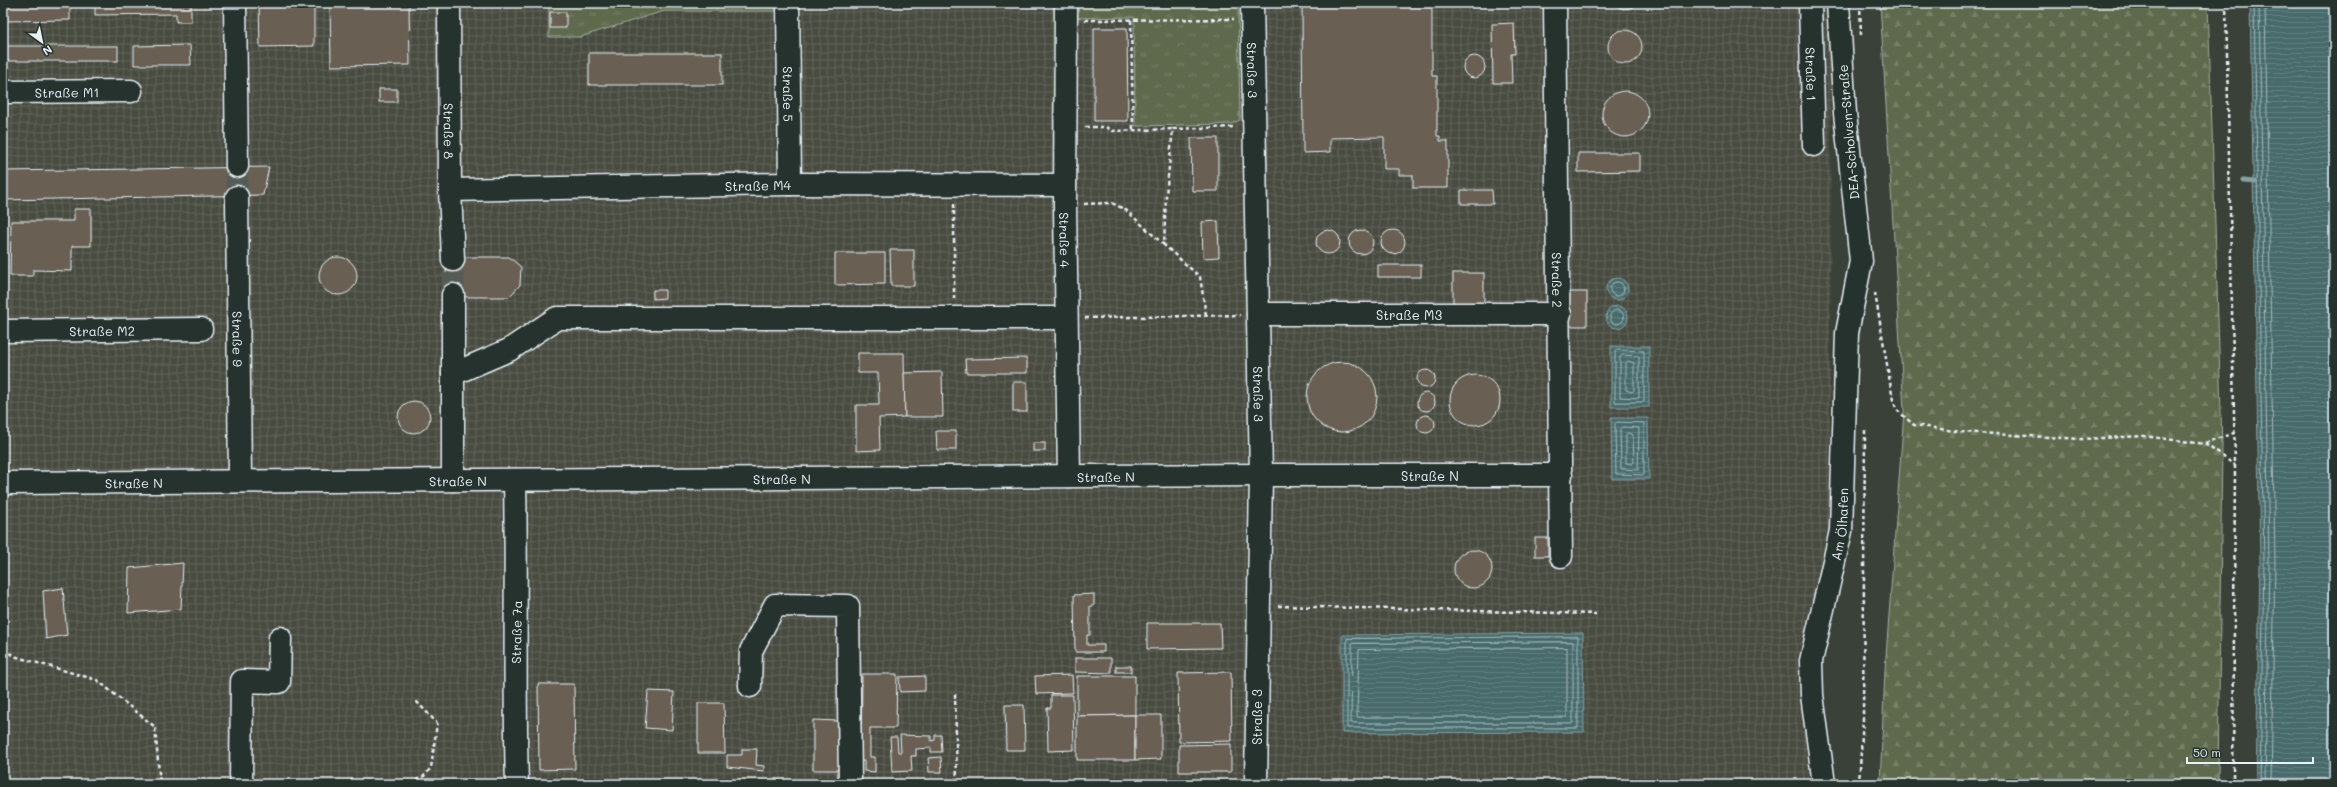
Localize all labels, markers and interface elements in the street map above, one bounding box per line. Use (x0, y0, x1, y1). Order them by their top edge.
north arrow (22, 22, 62, 62)
text: N (40, 42, 55, 59)
street label: Straße 3 (1244, 42, 1262, 98)
street label: Straße 1 (1803, 47, 1821, 101)
street label: DEA-Scholven-Straße (1834, 64, 1862, 200)
street label: Straße 5 (780, 66, 798, 122)
street label: Straße M1 (35, 83, 99, 100)
street label: Straße 8 (441, 103, 458, 159)
street label: Straße M4 (725, 175, 792, 194)
street label: Straße 4 (1057, 212, 1074, 268)
street label: Straße 2 (1549, 252, 1567, 308)
street label: Straße M3 (1376, 306, 1442, 323)
street label: Straße 9 (230, 311, 247, 367)
street label: Straße M2 (69, 321, 135, 339)
street label: Straße 3 (1250, 366, 1268, 422)
street label: Straße N (1077, 467, 1135, 485)
street label: Straße N (1401, 467, 1459, 484)
street label: Straße N (753, 469, 811, 487)
street label: Straße N (429, 471, 487, 489)
street label: Straße N (105, 473, 163, 491)
street label: Am Ölhafen (1826, 488, 1851, 562)
street label: Straße 7a (507, 600, 525, 664)
street label: Straße 3 (1248, 689, 1265, 745)
scale bar (2187, 739, 2313, 765)
text: 50 m (2193, 744, 2221, 760)

